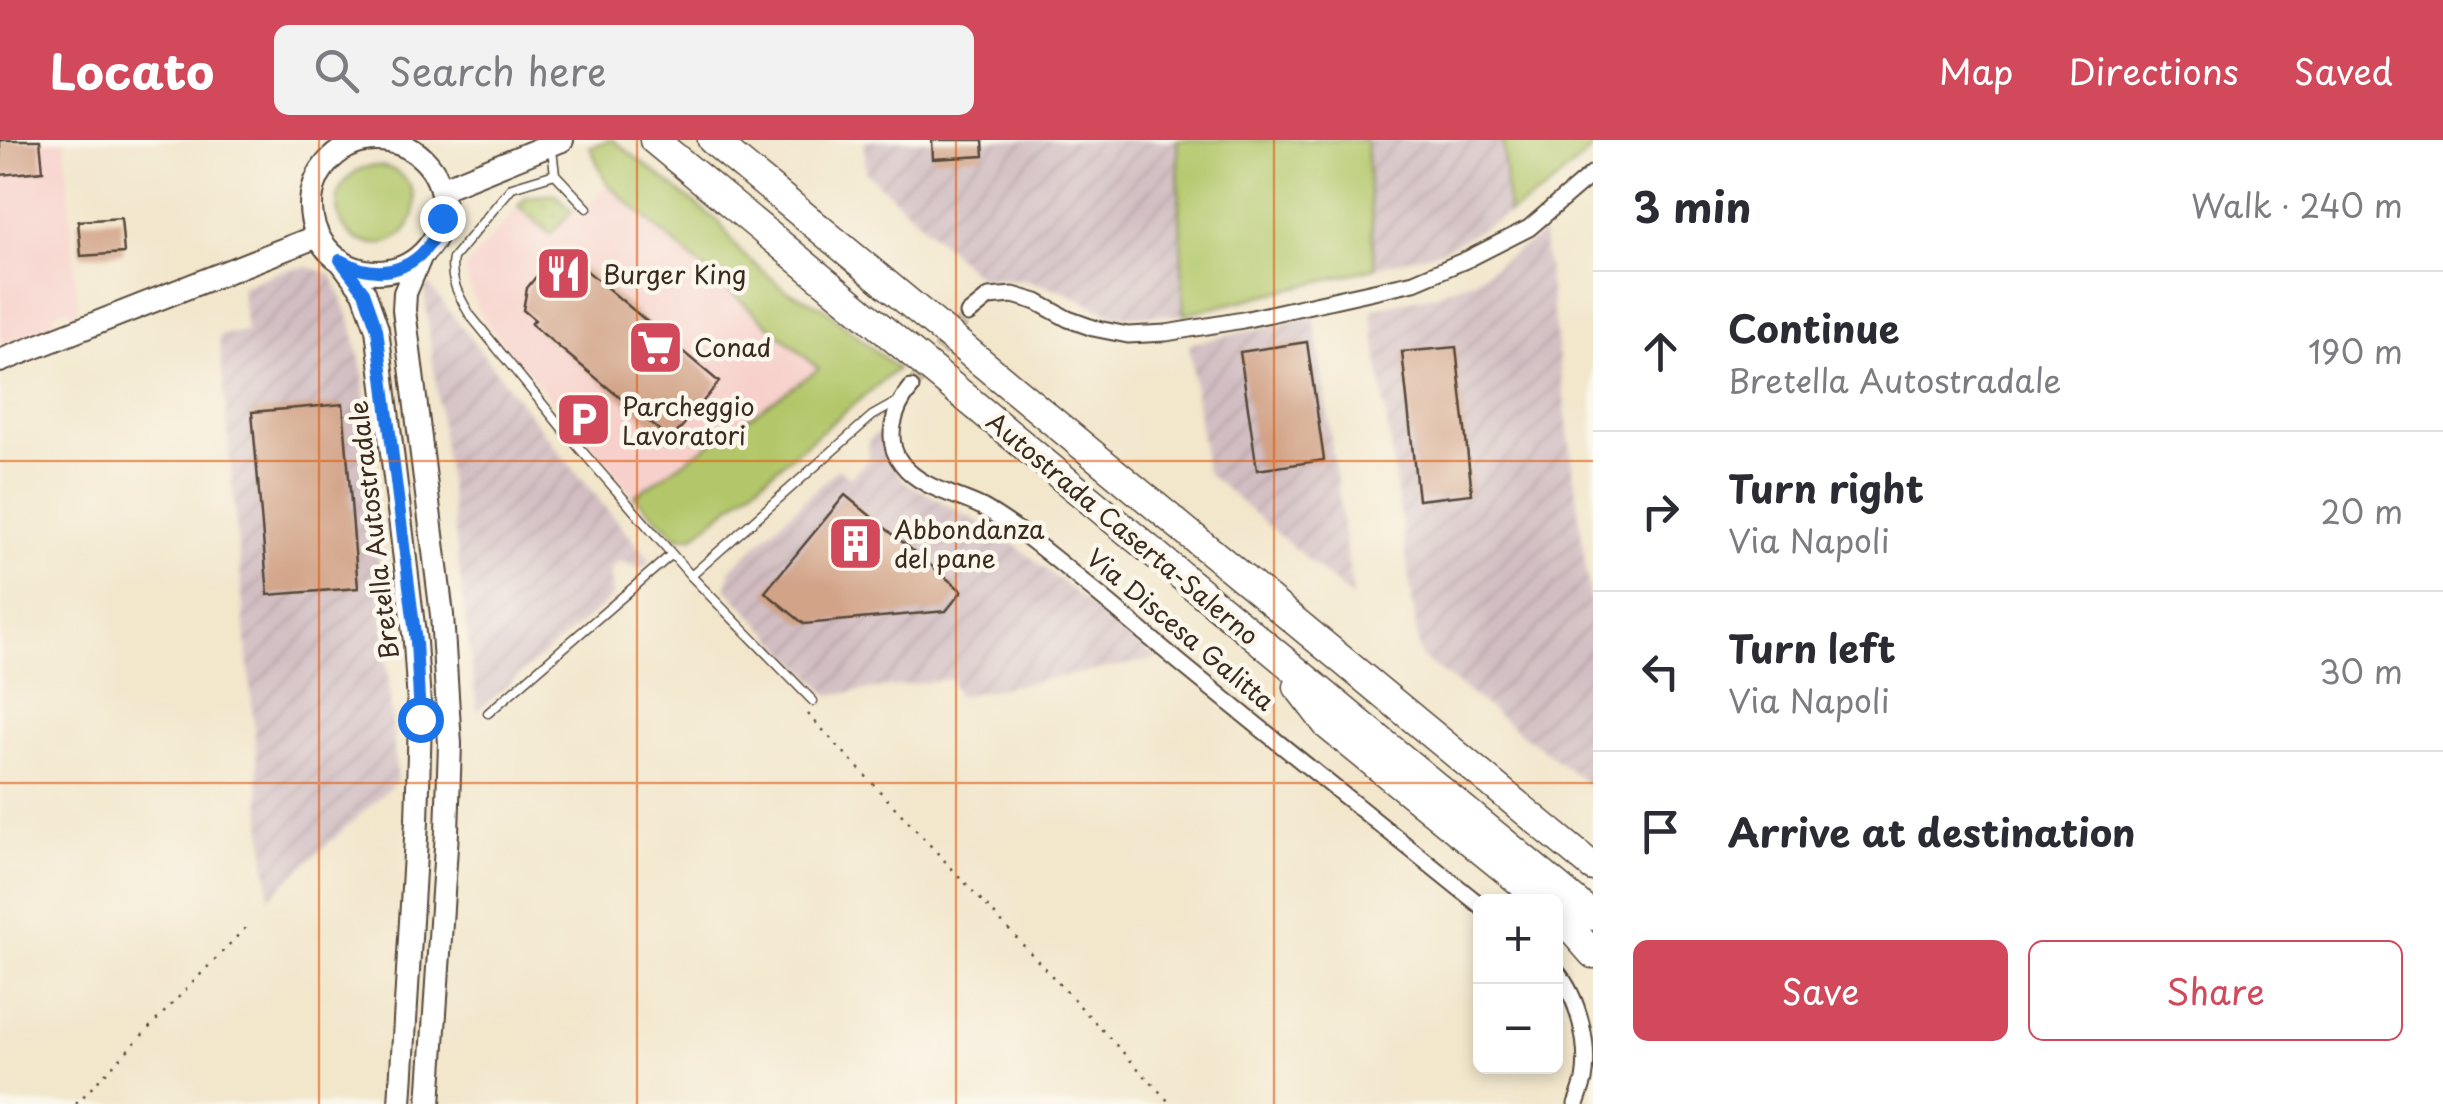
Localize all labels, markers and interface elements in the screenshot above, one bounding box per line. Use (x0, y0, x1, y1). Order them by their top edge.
search box (274, 25, 974, 115)
text: Locato (50, 34, 214, 106)
text: Search here (389, 42, 606, 99)
icon: search (309, 43, 364, 98)
text: Map (1939, 44, 2013, 97)
text: Directions (2068, 44, 2239, 97)
text: Saved (2294, 44, 2393, 97)
text: 3 min (1633, 174, 1751, 237)
text: Walk · 240 m (2191, 181, 2403, 229)
route end (420, 196, 466, 242)
restaurant icon: Burger King (534, 244, 594, 304)
place label: Burger King (603, 255, 746, 293)
text: Continue (1728, 299, 1899, 356)
supermarket icon: Conad (625, 317, 685, 377)
icon: ahead (1633, 324, 1688, 379)
text: 190 m (2308, 327, 2403, 375)
place label: Conad (694, 328, 771, 366)
text: Bretella Autostradale (1728, 356, 2061, 404)
place label: Parcheggio Lavoratori (622, 387, 755, 454)
parking icon: Parcheggio Lavoratori (553, 390, 613, 450)
street label: Bretella Autostradale (338, 398, 408, 662)
street label: Autostrada Caserta-Salerno (979, 403, 1267, 653)
text: Turn right (1728, 459, 1924, 516)
icon: right (1633, 484, 1688, 539)
text: 20 m (2321, 487, 2403, 535)
place label: Abbondanza del pane (894, 510, 1045, 577)
building icon: Abbondanza del pane (825, 513, 885, 573)
text: Via Napoli (1728, 516, 1890, 564)
street label: Via Discesa Galitta (1079, 539, 1284, 720)
text: Turn left (1728, 619, 1896, 676)
icon: left (1633, 644, 1688, 699)
text: 30 m (2319, 647, 2403, 695)
text: Via Napoli (1728, 676, 1890, 724)
route start (398, 697, 444, 743)
text: Arrive at destination (1728, 803, 2136, 860)
icon: arrive (1633, 804, 1688, 859)
map controls (1473, 894, 1563, 1074)
button: + (1473, 894, 1563, 984)
button: Save (1633, 940, 2008, 1041)
button: Share (2028, 940, 2403, 1041)
button: − (1473, 984, 1563, 1074)

